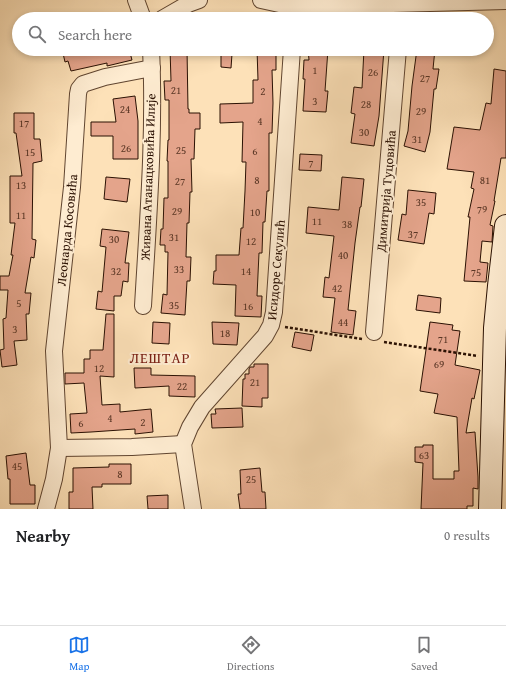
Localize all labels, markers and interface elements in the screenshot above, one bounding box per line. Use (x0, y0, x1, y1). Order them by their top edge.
search box (12, 12, 494, 56)
icon: search (26, 23, 48, 45)
text: Search here (58, 24, 132, 45)
house number: 1 (312, 62, 318, 78)
house number: 26 (368, 64, 378, 80)
house number: 27 (420, 70, 430, 86)
house number: 21 (171, 82, 181, 98)
house number: 2 (260, 83, 266, 99)
street label: Живана Атанацковића Илије (136, 93, 160, 262)
house number: 3 (312, 93, 318, 109)
house number: 28 (361, 96, 371, 112)
house number: 24 (120, 101, 130, 117)
house number: 29 (416, 103, 426, 119)
house number: 4 (257, 113, 263, 129)
house number: 17 (19, 115, 29, 131)
house number: 30 (359, 124, 369, 140)
street label: Димитрија Туцовића (371, 129, 401, 254)
house number: 31 (412, 131, 422, 147)
house number: 26 (121, 140, 131, 156)
house number: 25 (176, 142, 186, 158)
house number: 6 (252, 143, 258, 159)
house number: 15 (25, 144, 35, 160)
house number: 7 (308, 155, 314, 171)
street label: Леонарда Косовића (52, 172, 82, 287)
house number: 8 (254, 172, 260, 188)
house number: 81 (480, 172, 490, 188)
house number: 27 (175, 173, 185, 189)
house number: 13 (16, 177, 26, 193)
house number: 35 (416, 194, 426, 210)
house number: 79 (477, 201, 487, 217)
house number: 29 (172, 203, 182, 219)
house number: 10 (250, 204, 260, 220)
house number: 11 (16, 207, 26, 223)
house number: 11 (312, 213, 322, 229)
house number: 38 (342, 216, 352, 232)
street label: Исидоре Секулић (262, 218, 290, 321)
house number: 37 (408, 226, 418, 242)
house number: 31 (169, 229, 179, 245)
house number: 30 (109, 231, 119, 247)
house number: 12 (246, 233, 256, 249)
house number: 40 (338, 247, 348, 263)
house number: 33 (174, 261, 184, 277)
house number: 32 (111, 263, 121, 279)
house number: 14 (241, 263, 251, 279)
house number: 75 (471, 264, 481, 280)
house number: 42 (332, 280, 342, 296)
house number: 5 (16, 295, 22, 311)
house number: 35 (169, 297, 179, 313)
house number: 16 (243, 298, 253, 314)
house number: 44 (338, 314, 348, 330)
house number: 3 (12, 321, 18, 337)
house number: 18 (220, 325, 230, 341)
house number: 71 (438, 331, 448, 347)
district label: ЛЕШТАР (129, 347, 191, 368)
house number: 69 (434, 356, 444, 372)
house number: 12 (94, 360, 104, 376)
house number: 21 (250, 374, 260, 390)
house number: 22 (177, 378, 187, 394)
house number: 4 (107, 410, 113, 426)
house number: 2 (140, 414, 146, 430)
house number: 6 (78, 415, 84, 431)
house number: 63 (419, 447, 429, 463)
house number: 45 (12, 458, 22, 474)
house number: 8 (117, 466, 123, 482)
house number: 25 (246, 471, 256, 487)
text: Nearby (16, 523, 70, 548)
text: 0 results (444, 526, 490, 545)
tab: Map (68, 634, 90, 674)
tab: Directions (227, 634, 274, 674)
tab: Saved (411, 634, 438, 674)

